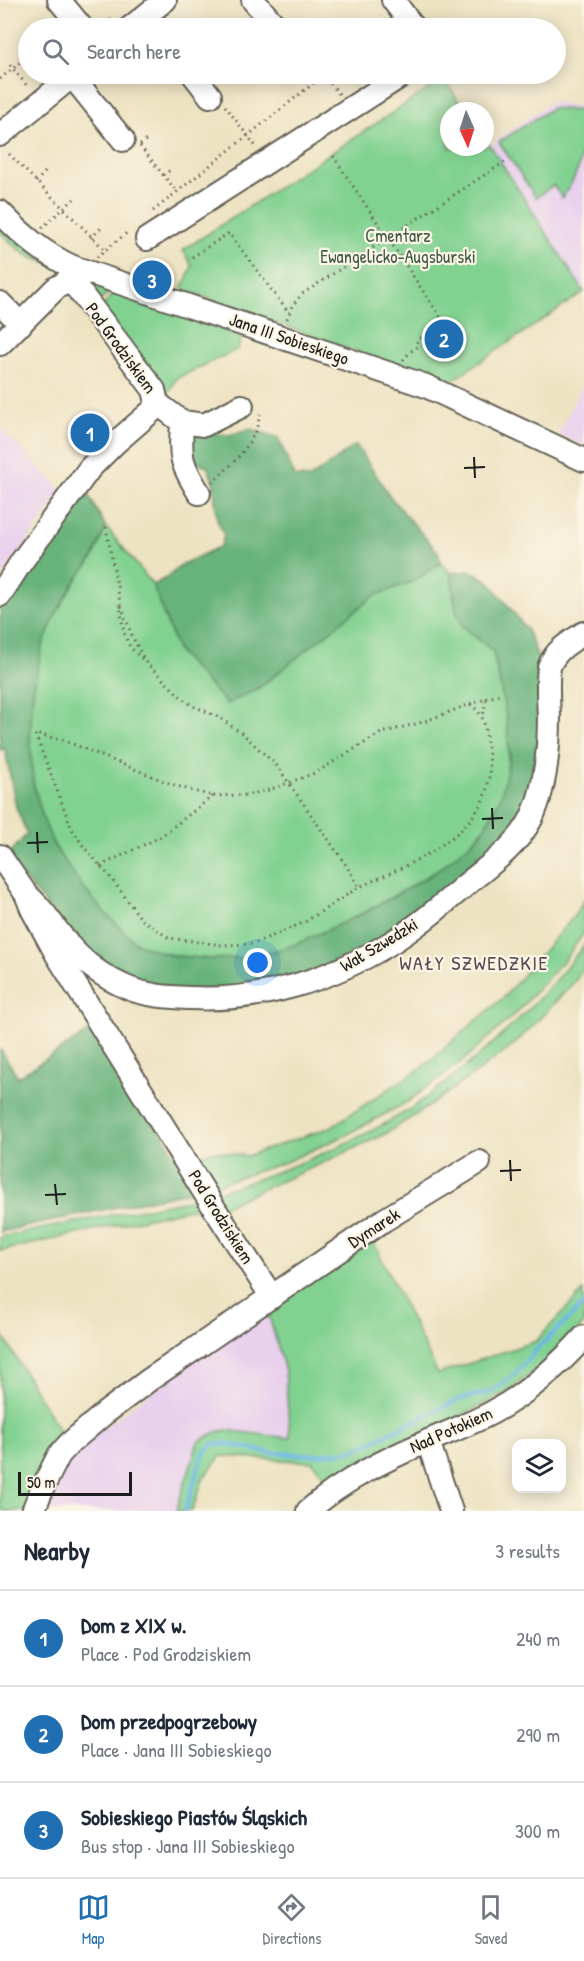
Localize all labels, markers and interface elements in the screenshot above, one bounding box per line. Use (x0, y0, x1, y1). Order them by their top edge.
search box (18, 18, 566, 84)
icon: search (39, 35, 72, 68)
text: Search here (87, 36, 181, 66)
north arrow (440, 102, 494, 156)
park label: Cmentarz Ewangelicko-Augsburski (320, 223, 476, 269)
pin: 3 (132, 258, 172, 302)
street label: Pod Grodziskiem (80, 297, 163, 398)
street label: Jana III Sobieskiego (226, 306, 352, 371)
pin: 2 (424, 316, 464, 362)
pin: 1 (70, 410, 110, 456)
street label: Wał Szwedzki (335, 911, 422, 978)
your location (243, 948, 272, 977)
district label: WAŁY SZWEDZKIE (399, 949, 549, 976)
street label: Pod Grodziskiem (183, 1165, 260, 1269)
street label: Dymarek (343, 1201, 405, 1254)
street label: Nad Potokiem (405, 1400, 496, 1459)
map controls (512, 1439, 566, 1493)
button: layers (512, 1439, 566, 1493)
scale bar (18, 1469, 132, 1496)
text: 50 m (27, 1471, 56, 1493)
text: Nearby (24, 1533, 90, 1568)
text: 3 results (495, 1537, 560, 1564)
text: Dom z XIX w. (81, 1610, 186, 1640)
text: 1 (40, 1625, 47, 1652)
text: 240 m (516, 1625, 560, 1652)
text: Place · Pod Grodziskiem (81, 1640, 251, 1667)
text: Dom przedpogrzebowy (81, 1706, 257, 1736)
text: 2 (39, 1721, 48, 1748)
text: 290 m (516, 1721, 560, 1748)
text: Place · Jana III Sobieskiego (81, 1736, 271, 1763)
text: Sobieskiego Piastów Śląskich (81, 1802, 307, 1832)
text: 3 (39, 1817, 48, 1844)
text: 300 m (515, 1817, 560, 1844)
text: Bus stop · Jana III Sobieskiego (81, 1832, 295, 1859)
tab: Map (77, 1891, 110, 1949)
tab: Directions (263, 1891, 321, 1949)
tab: Saved (474, 1891, 507, 1949)

